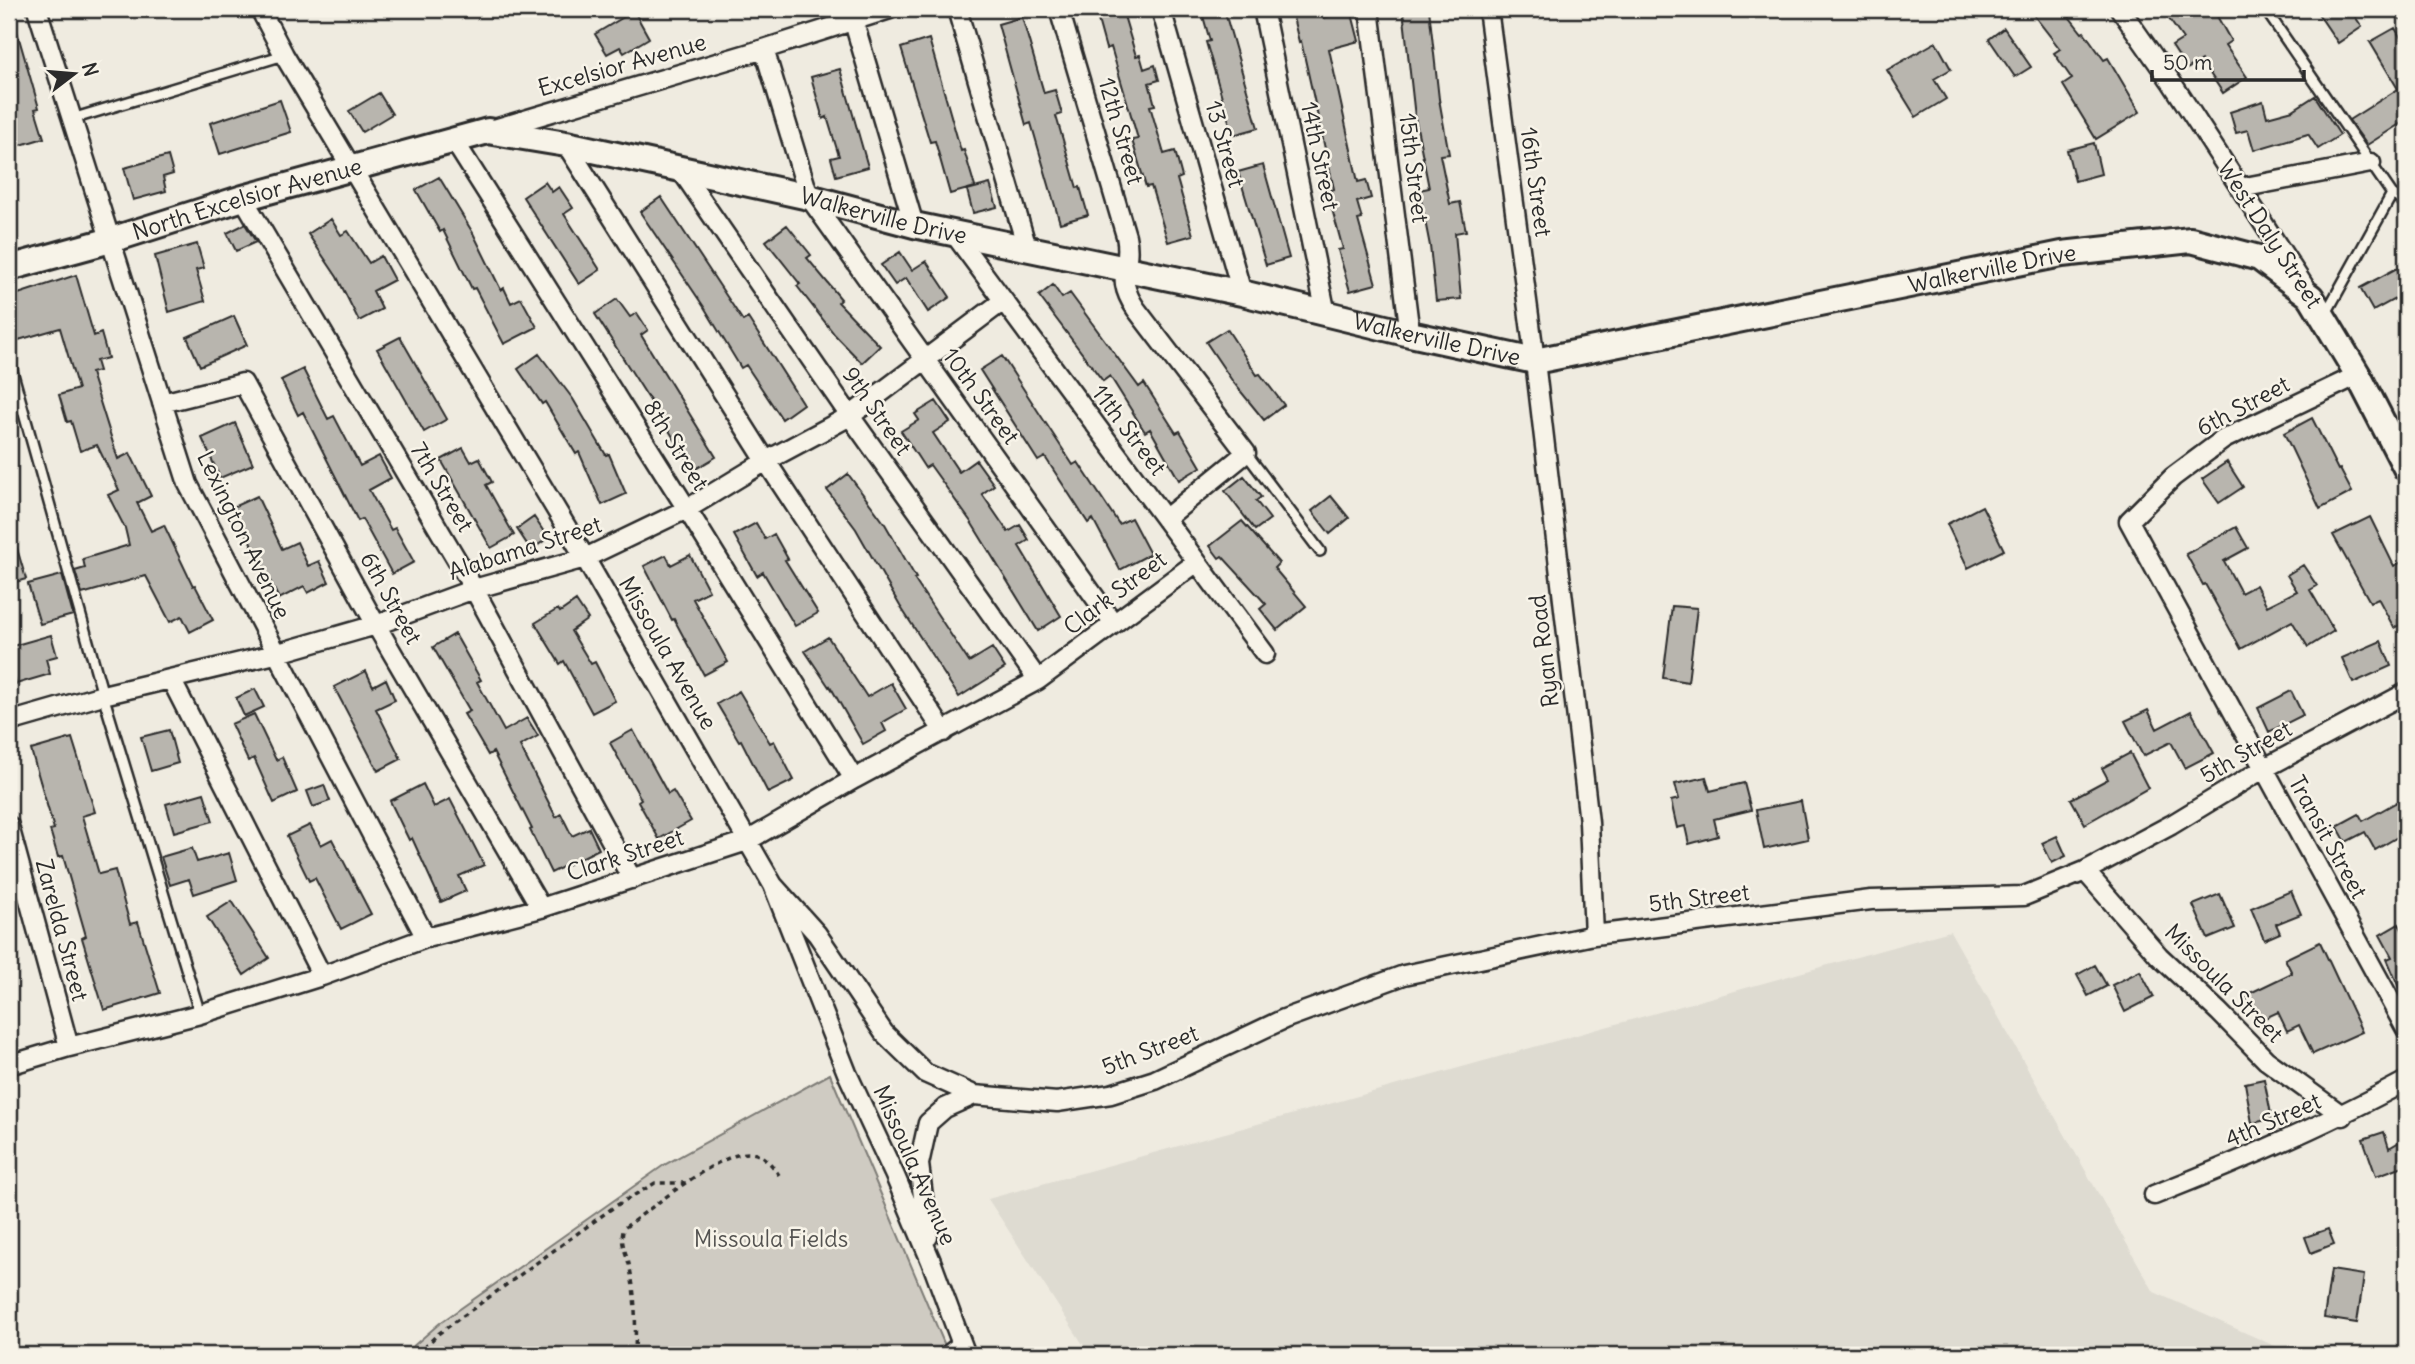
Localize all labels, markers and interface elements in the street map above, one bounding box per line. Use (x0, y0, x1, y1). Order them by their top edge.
street label: Excelsior Avenue (534, 27, 709, 102)
north arrow (38, 38, 108, 108)
scale bar (2152, 38, 2305, 82)
text: 50 m (2163, 49, 2212, 76)
text: N (77, 60, 104, 79)
street label: 12th Street (1092, 74, 1151, 188)
street label: 13 Street (1199, 97, 1252, 191)
street label: 14th Street (1295, 99, 1346, 213)
street label: 15th Street (1393, 111, 1436, 225)
street label: 16th Street (1514, 125, 1559, 239)
street label: North Excelsior Avenue (128, 151, 365, 246)
street label: West Daly Street (2212, 154, 2329, 313)
street label: Walkerville Drive (797, 180, 970, 250)
street label: Walkerville Drive (1905, 238, 2078, 299)
street label: Walkerville Drive (1350, 306, 1523, 371)
street label: 10th Street (937, 342, 1026, 450)
street label: 9th Street (837, 361, 918, 461)
street label: 6th Street (2191, 369, 2294, 442)
street label: 11th Street (1086, 379, 1173, 481)
street label: 8th Street (637, 394, 716, 496)
street label: 7th Street (404, 437, 481, 537)
street label: Lexington Avenue (191, 446, 298, 624)
street label: Alabama Street (445, 509, 605, 586)
street label: Clark Street (1057, 544, 1172, 641)
street label: 6th Street (354, 546, 429, 649)
street label: Missoula Avenue (613, 571, 724, 734)
street label: Ryan Road (1522, 593, 1565, 709)
street label: 5th Street (2195, 714, 2297, 789)
street label: Transit Street (2283, 770, 2374, 904)
street label: Clark Street (563, 822, 687, 887)
street label: Zarelda Street (30, 856, 95, 1004)
street label: 5th Street (1647, 877, 1751, 918)
street label: Missoula Street (2159, 917, 2290, 1048)
street label: 5th Street (1097, 1018, 1202, 1081)
street label: Missoula Avenue (867, 1080, 964, 1249)
street label: 4th Street (2221, 1086, 2325, 1153)
park label: Missoula Fields (694, 1224, 848, 1253)

